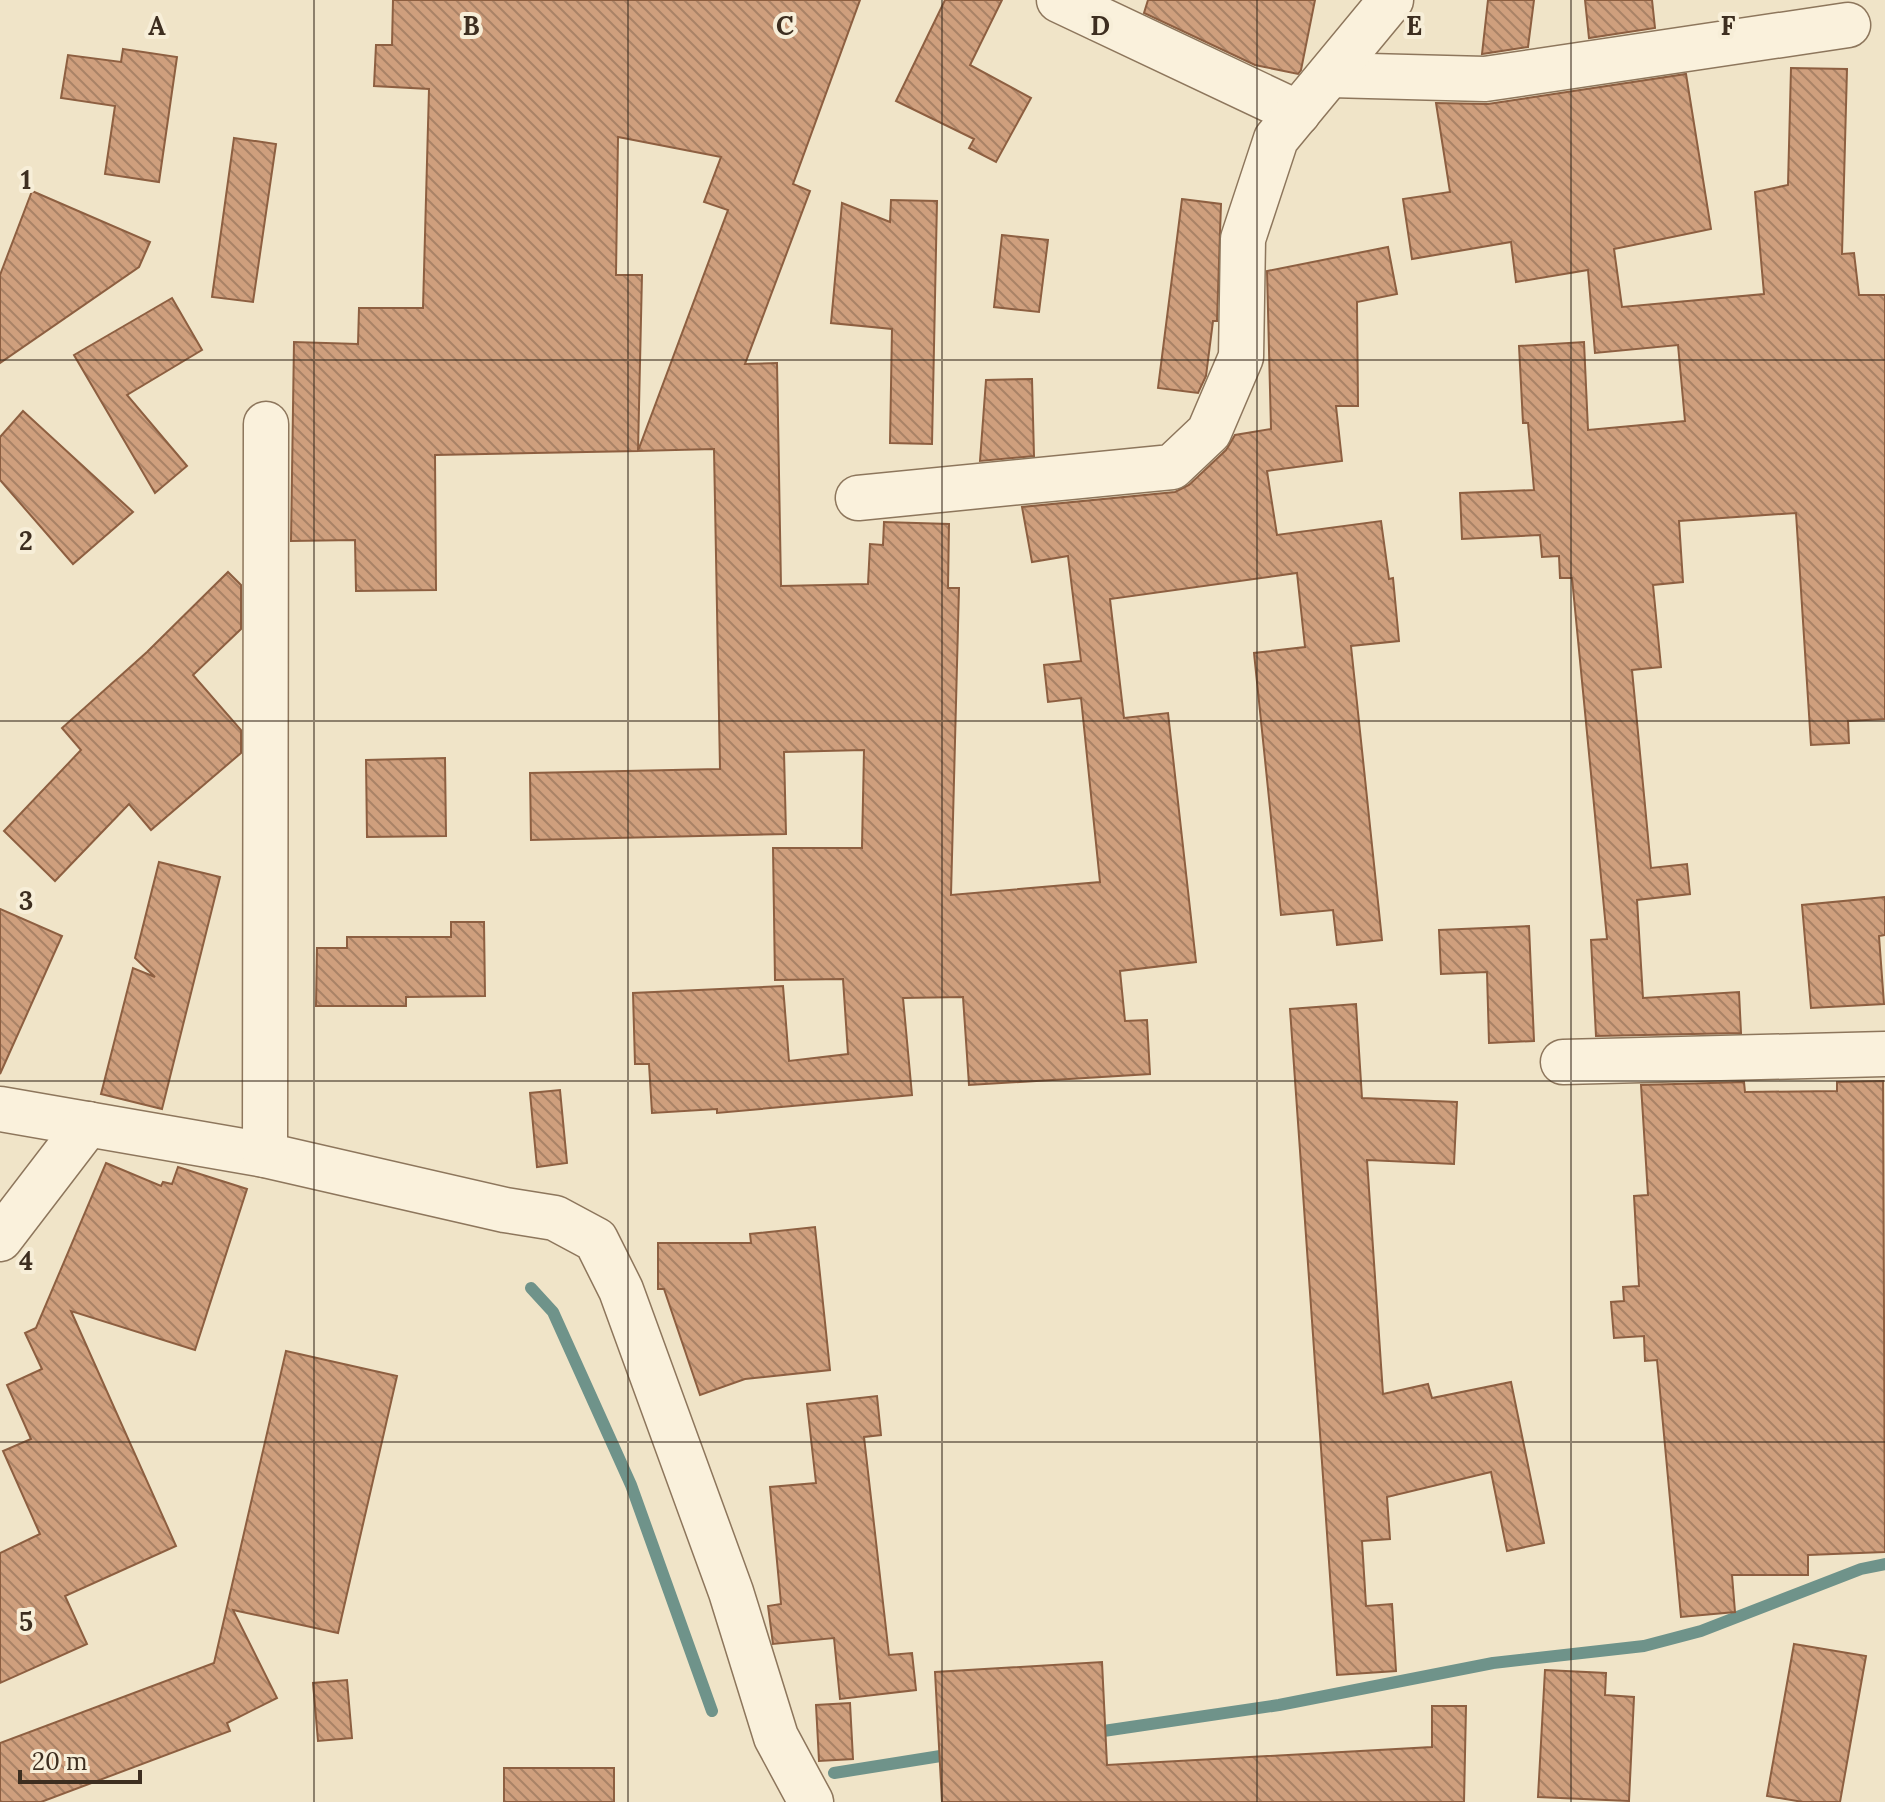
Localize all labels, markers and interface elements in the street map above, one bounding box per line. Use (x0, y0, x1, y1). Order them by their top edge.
text: A (148, 9, 166, 42)
text: B (462, 9, 480, 42)
text: C (776, 9, 794, 42)
text: D (1090, 9, 1110, 42)
text: E (1406, 9, 1422, 42)
text: F (1721, 9, 1736, 42)
text: 1 (21, 163, 31, 196)
text: 2 (19, 524, 33, 557)
text: 3 (19, 884, 33, 917)
text: 4 (19, 1244, 33, 1277)
text: 5 (19, 1605, 33, 1638)
scale bar (20, 1734, 140, 1784)
text: 20 m (32, 1746, 88, 1777)

